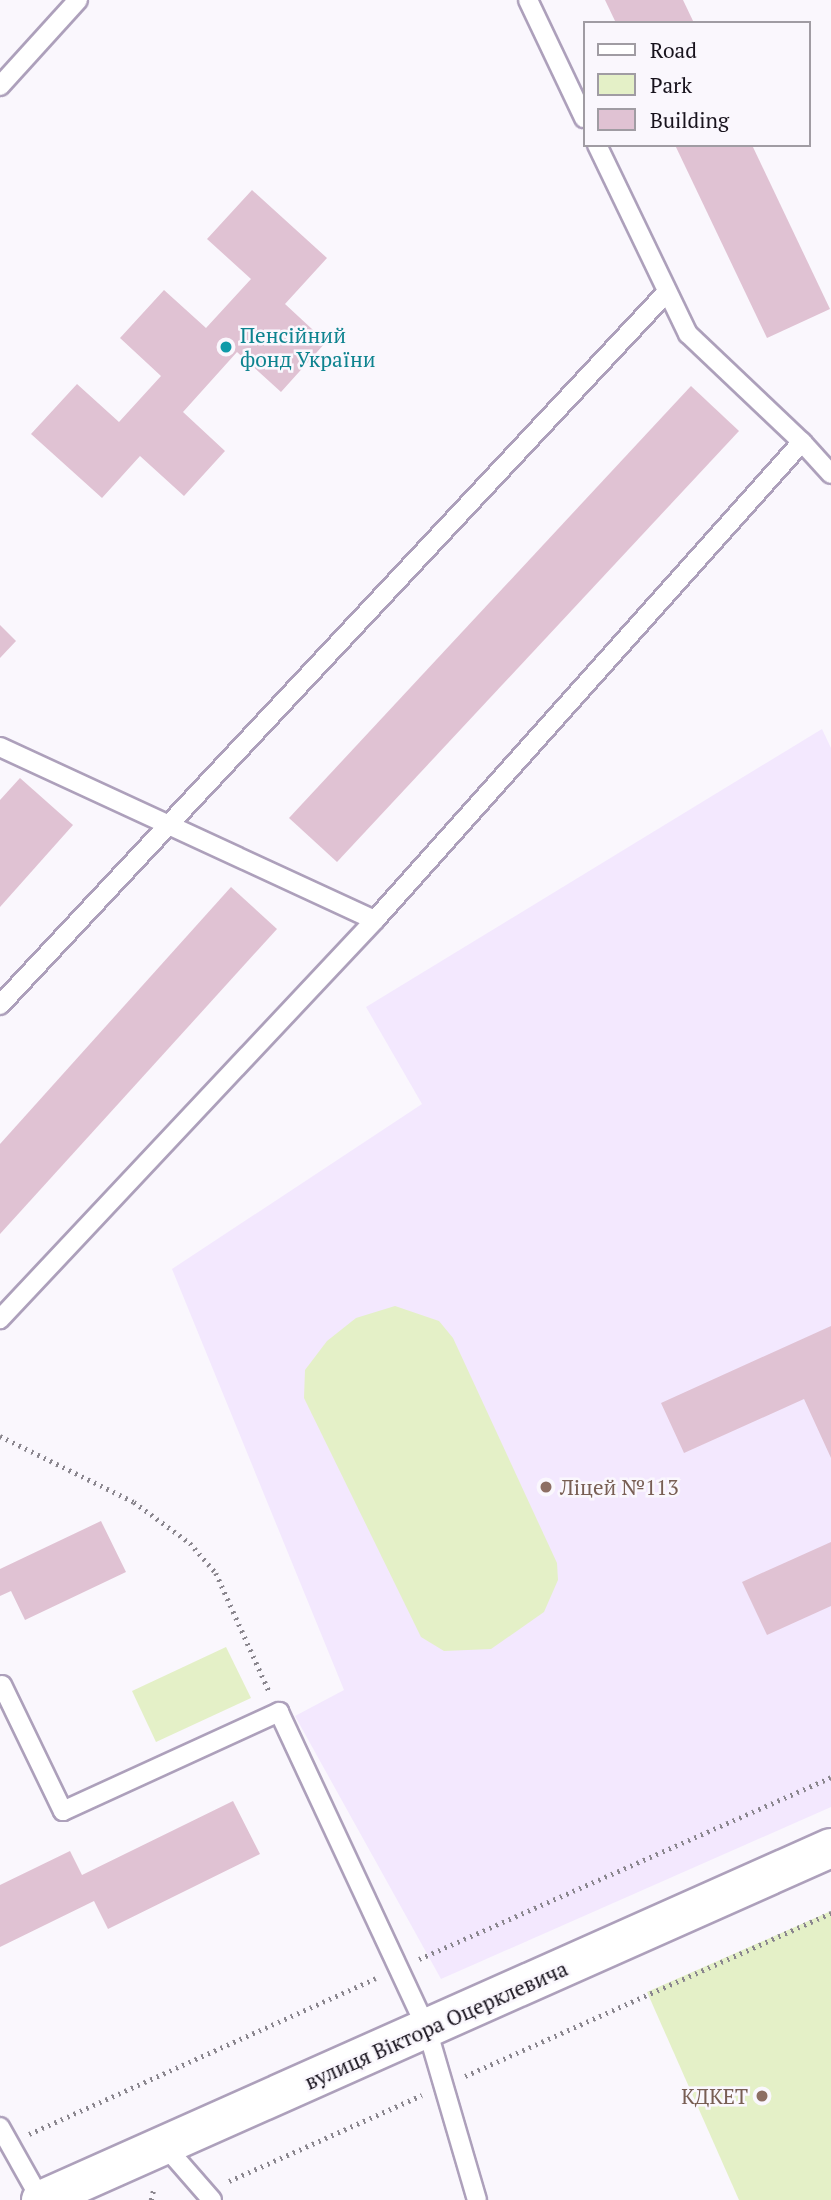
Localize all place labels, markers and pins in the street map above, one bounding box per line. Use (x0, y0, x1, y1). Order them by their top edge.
place label: Пенсійний фонд України (240, 322, 376, 372)
marker: Пенсійний фонд України (218, 339, 234, 355)
place label: Ліцей №113 (560, 1474, 679, 1500)
marker: Ліцей №113 (538, 1479, 554, 1495)
place label: КДКЕТ (681, 2083, 748, 2109)
marker: КДКЕТ (754, 2088, 770, 2104)

